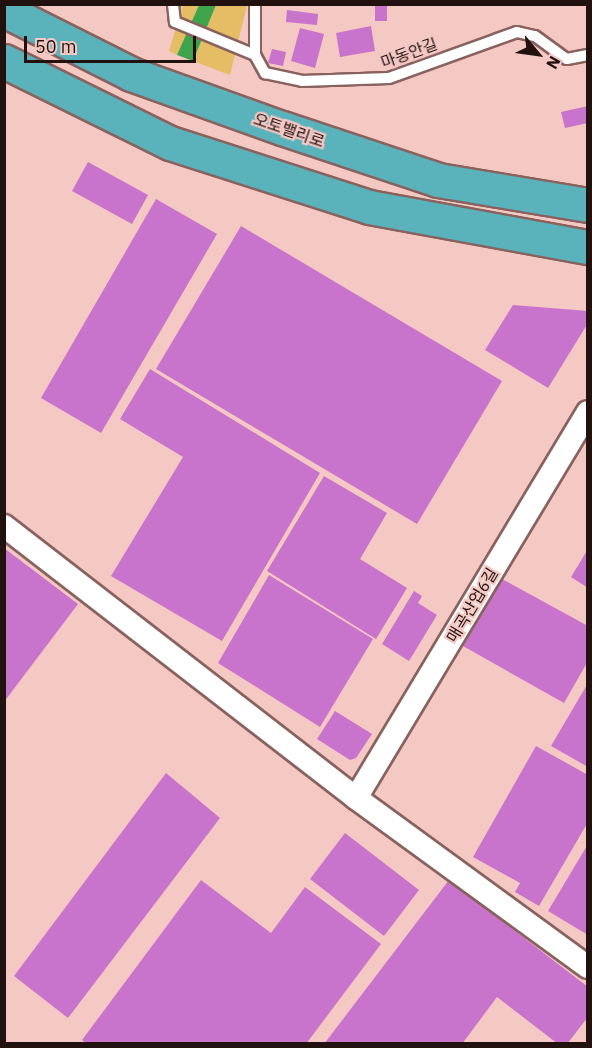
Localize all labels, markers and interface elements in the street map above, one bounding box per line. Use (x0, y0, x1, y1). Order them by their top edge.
scale bar (27, 24, 200, 62)
north arrow (508, 24, 568, 84)
street label: 마동안길 (378, 34, 440, 72)
text: 50 m (35, 35, 77, 58)
text: N (542, 53, 565, 73)
street label: 오토밸리로 (251, 109, 327, 151)
street label: 매곡산업6길 (442, 564, 502, 646)

